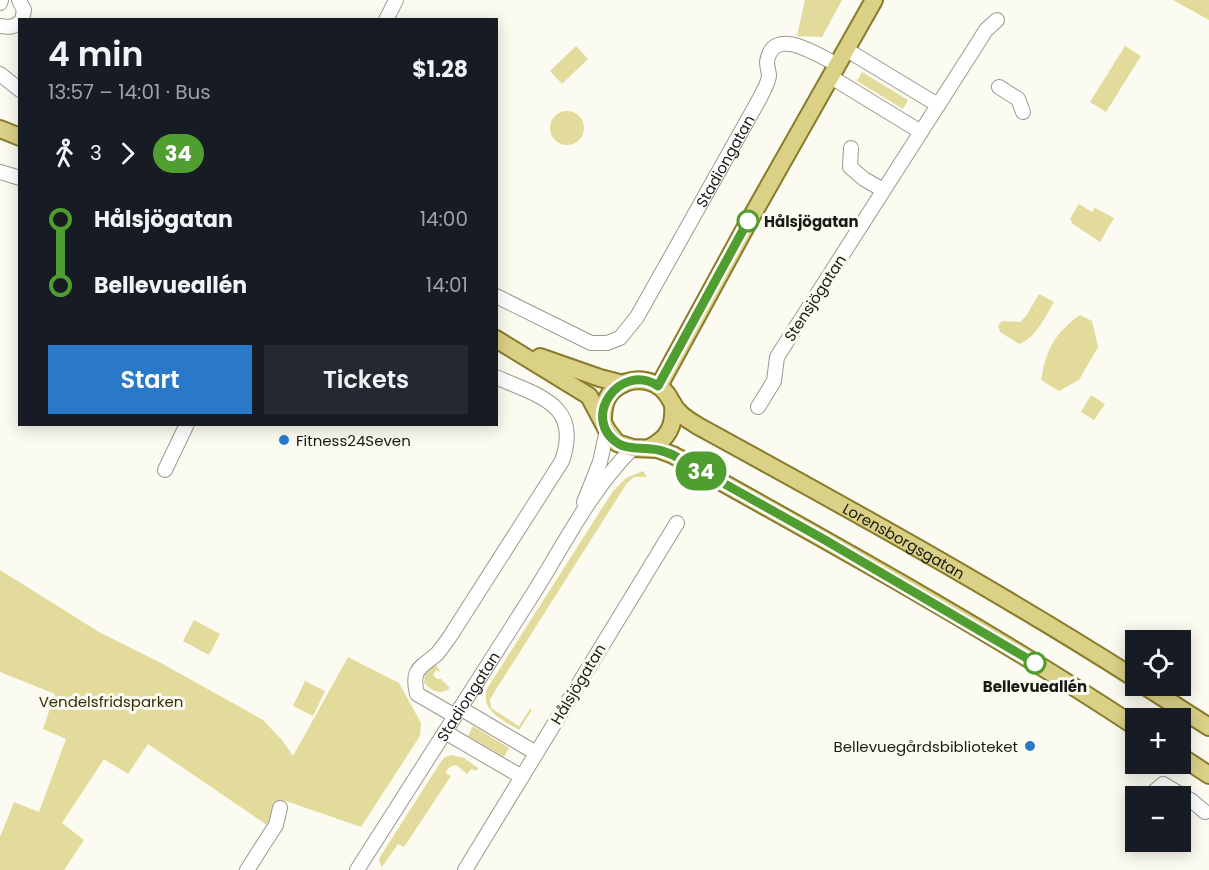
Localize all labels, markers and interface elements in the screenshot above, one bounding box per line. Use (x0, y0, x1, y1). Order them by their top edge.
text: 4 min (48, 31, 143, 78)
text: $1.28 (412, 54, 468, 85)
text: 13:57 – 14:01 · Bus (48, 78, 211, 106)
street label: Stadiongatan (690, 111, 759, 211)
icon: walk (48, 137, 81, 170)
icon: forward (111, 137, 144, 170)
text: 3 (90, 139, 102, 167)
text: 34 (165, 139, 192, 168)
text: Hålsjögatan (94, 204, 233, 235)
text: 14:00 (420, 205, 468, 233)
marker: Hålsjögatan (737, 210, 759, 232)
place label: Hålsjögatan (764, 211, 859, 232)
street label: Stensjögatan (779, 250, 851, 346)
text: Bellevueallén (94, 270, 247, 301)
text: 14:01 (426, 271, 468, 299)
button: Start (48, 345, 252, 414)
button: Tickets (264, 345, 468, 414)
place label: Fitness24Seven (296, 430, 411, 451)
marker: Fitness24Seven (277, 433, 291, 447)
line badge: 34 (674, 452, 728, 490)
text: 34 (688, 457, 714, 486)
street label: Lorensborgsgatan (839, 498, 969, 584)
map controls (1125, 630, 1191, 852)
button: locate (1125, 630, 1191, 696)
street label: Hålsjögatan (546, 640, 610, 728)
street label: Stadiongatan (431, 647, 504, 745)
marker: Bellevueallén (1024, 652, 1046, 674)
place label: Bellevueallén (983, 676, 1087, 697)
park label: Vendelsfridsparken (39, 691, 183, 712)
button: + (1125, 708, 1191, 774)
place label: Bellevuegårdsbiblioteket (833, 736, 1018, 757)
marker: Bellevuegårdsbiblioteket (1023, 739, 1037, 753)
button: − (1125, 786, 1191, 852)

